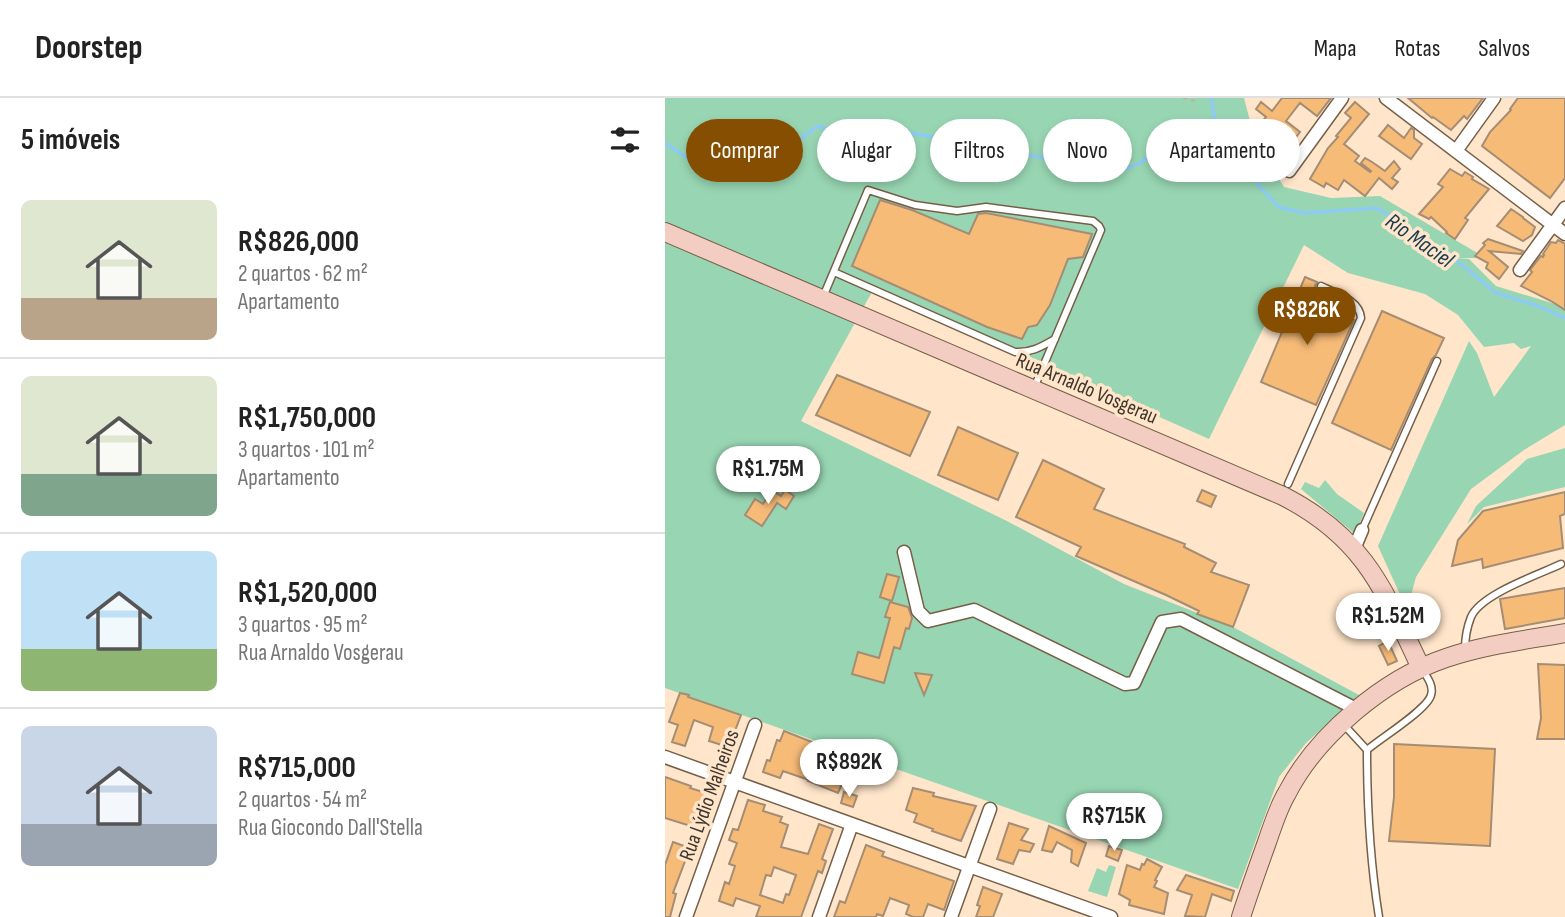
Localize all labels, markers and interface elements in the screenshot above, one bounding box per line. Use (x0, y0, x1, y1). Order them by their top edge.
text: Doorstep (35, 28, 143, 68)
text: Mapa (1314, 34, 1357, 63)
text: Rotas (1395, 34, 1440, 63)
text: Salvos (1478, 34, 1530, 63)
chip: Comprar (686, 119, 803, 182)
chip: Alugar (817, 119, 916, 182)
chip: Filtros (930, 119, 1029, 182)
chip: Novo (1043, 119, 1132, 182)
chip: Apartamento (1146, 119, 1300, 182)
icon: filters (606, 121, 644, 159)
text: 5 imóveis (21, 122, 120, 158)
water label: Rio Maciel (1380, 207, 1459, 275)
text: R$826,000 (238, 224, 359, 260)
icon: home (77, 228, 161, 312)
text: 2 quartos · 62 m² (238, 260, 368, 288)
text: Apartamento (238, 288, 340, 316)
pin: R$826K (1250, 288, 1364, 347)
text: R$826K (1274, 296, 1340, 324)
street label: Rua Arnaldo Vosgerau (1012, 347, 1161, 430)
text: R$1,750,000 (238, 400, 376, 436)
icon: home (77, 404, 161, 488)
text: 3 quartos · 101 m² (238, 436, 375, 464)
pin: R$1.75M (703, 446, 833, 506)
text: R$1.75M (732, 455, 804, 483)
text: Apartamento (238, 464, 340, 492)
text: R$1,520,000 (238, 575, 377, 611)
icon: home (77, 579, 161, 663)
pin: R$1.52M (1323, 594, 1453, 653)
text: R$1.52M (1352, 602, 1424, 630)
text: 3 quartos · 95 m² (238, 611, 368, 639)
text: Rua Arnaldo Vosgerau (238, 639, 404, 667)
street label: Rua Lýdio Malheiros (674, 726, 745, 864)
pin: R$892K (792, 740, 906, 799)
text: R$892K (816, 748, 882, 776)
text: R$715,000 (238, 750, 356, 786)
icon: home (77, 754, 161, 838)
text: 2 quartos · 54 m² (238, 786, 367, 814)
pin: R$715K (1057, 794, 1171, 853)
text: R$715K (1082, 802, 1146, 830)
text: Rua Giocondo Dall'Stella (238, 814, 423, 842)

